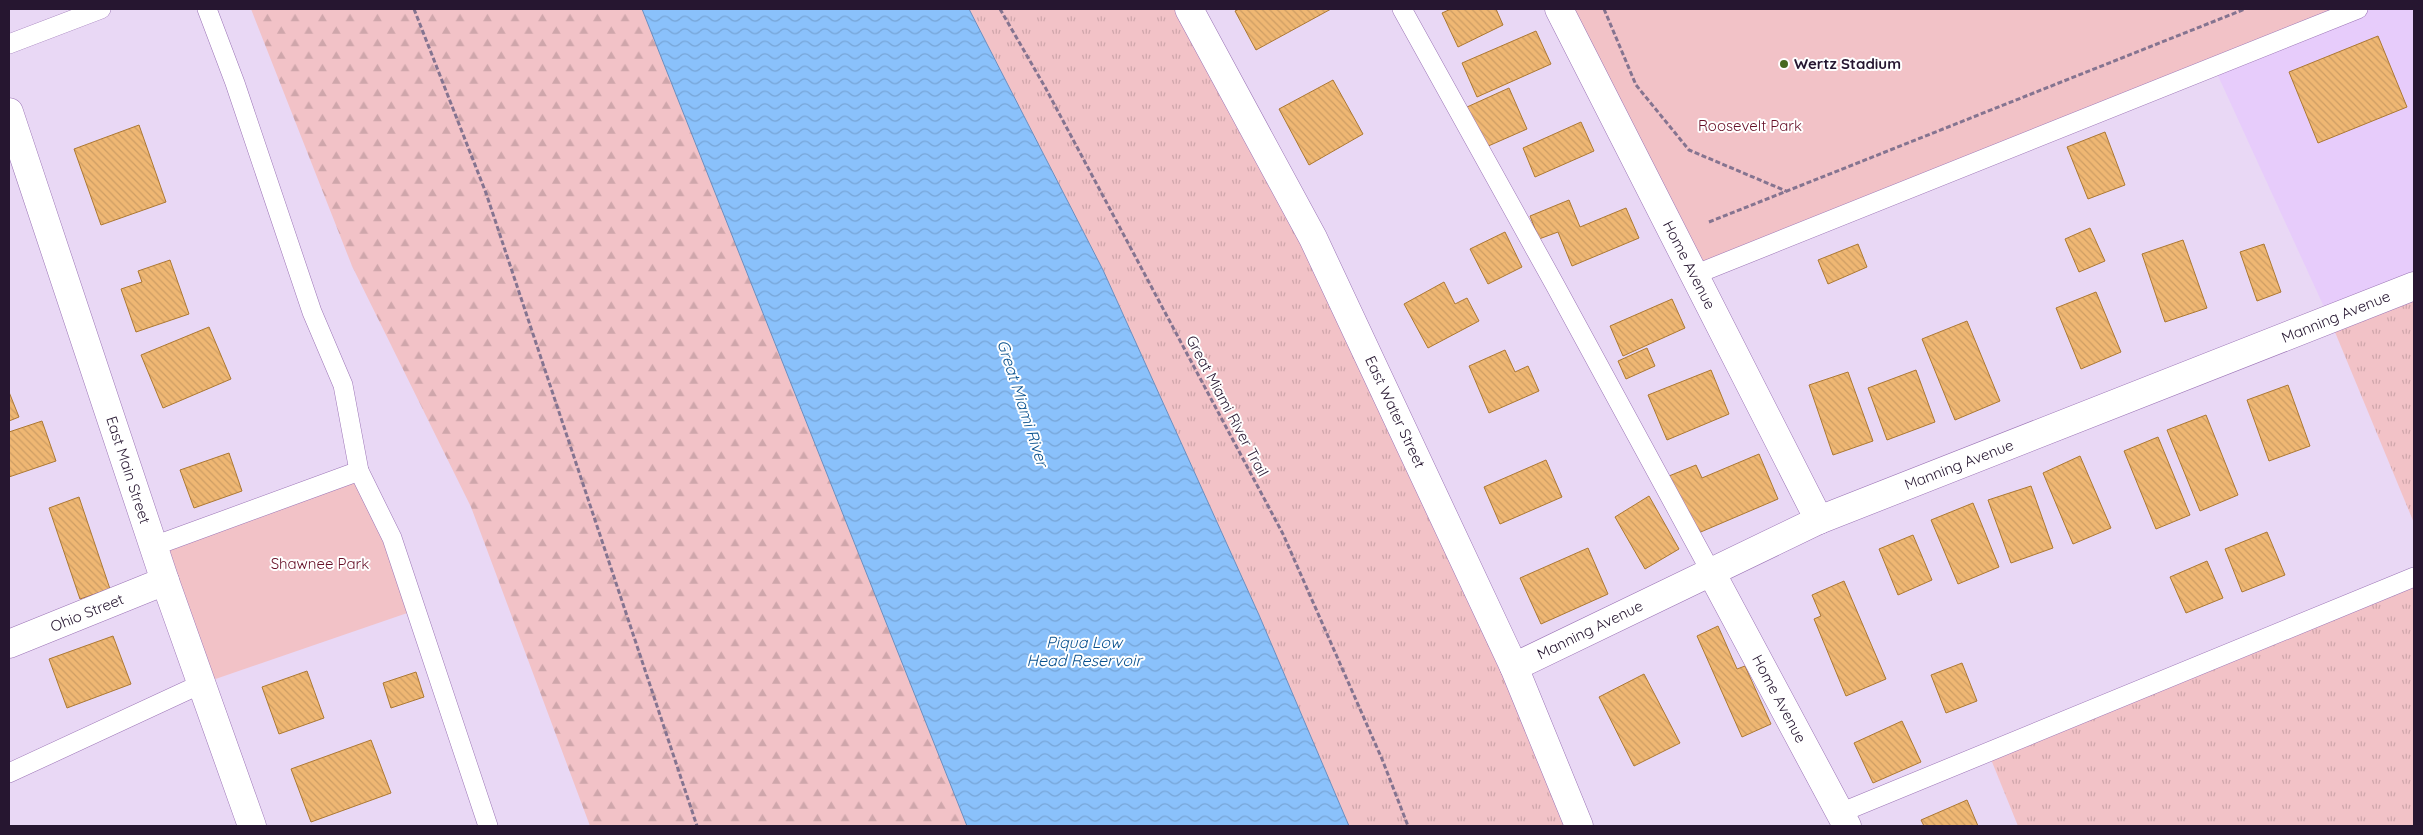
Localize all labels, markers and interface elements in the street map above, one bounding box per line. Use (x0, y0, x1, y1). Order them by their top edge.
place label: Wertz Stadium (1794, 54, 1901, 73)
marker: Wertz Stadium (1778, 58, 1790, 70)
park label: Roosevelt Park (1698, 116, 1802, 135)
street label: Home Avenue (1659, 217, 1720, 312)
street label: Manning Avenue (2279, 286, 2393, 347)
street label: Great Miami River Trail (1182, 332, 1273, 480)
water label: Great Miami River (993, 337, 1053, 471)
street label: East Water Street (1361, 353, 1430, 471)
street label: East Main Street (102, 414, 155, 526)
street label: Manning Avenue (1902, 435, 2016, 494)
park label: Shawnee Park (271, 554, 369, 573)
street label: Ohio Street (47, 589, 126, 636)
street label: Manning Avenue (1534, 596, 1646, 663)
water label: Piqua Low Head Reservoir (1026, 632, 1143, 670)
street label: Home Avenue (1748, 651, 1811, 746)

